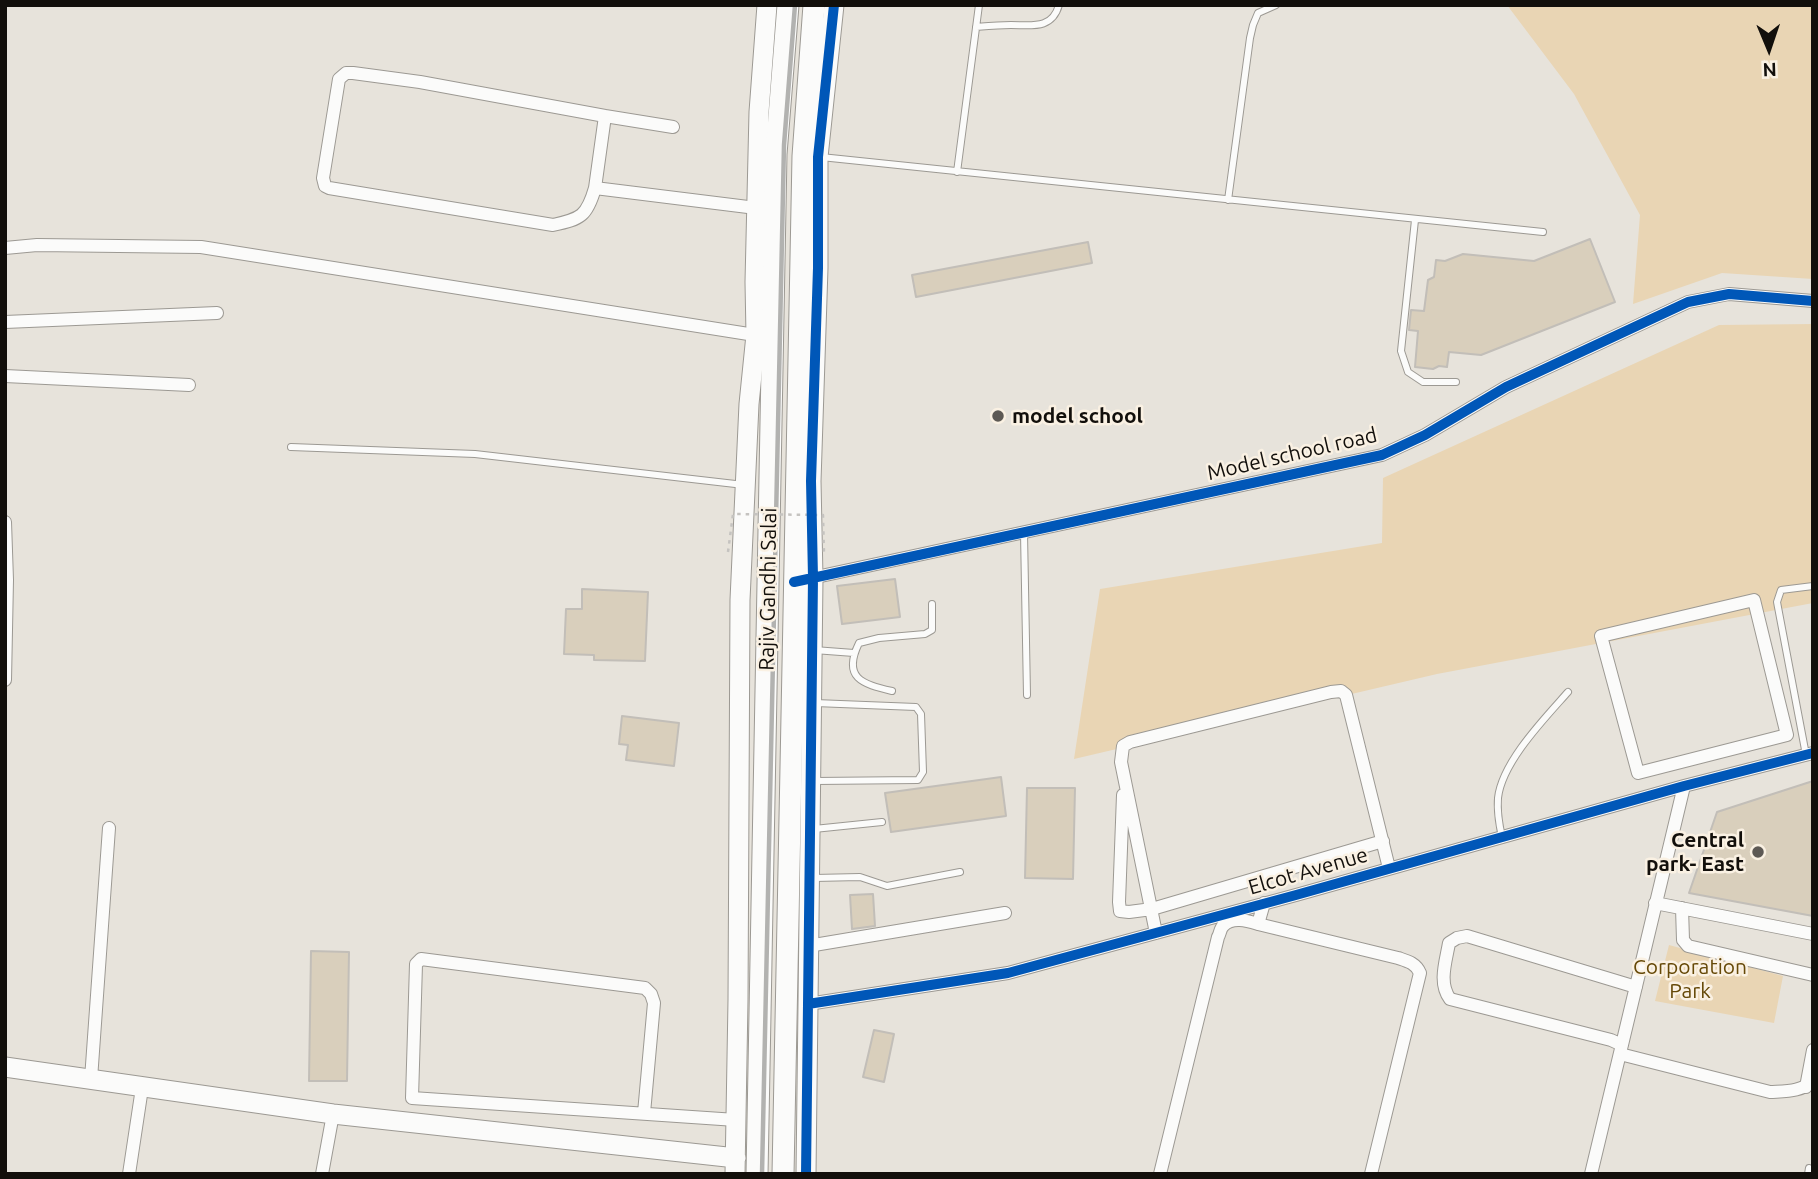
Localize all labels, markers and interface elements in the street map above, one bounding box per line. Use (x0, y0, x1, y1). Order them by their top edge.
north arrow (1734, 14, 1804, 84)
text: N (1762, 59, 1777, 81)
place label: model school (1012, 403, 1143, 429)
marker: model school (990, 408, 1006, 424)
street label: Model school road (1205, 422, 1379, 486)
street label: Rajiv Gandhi Salai (754, 507, 782, 671)
place label: Central park- East (1646, 827, 1744, 877)
street label: Elcot Avenue (1245, 842, 1371, 900)
marker: Central park- East (1750, 844, 1766, 860)
park label: Corporation Park (1633, 954, 1747, 1004)

